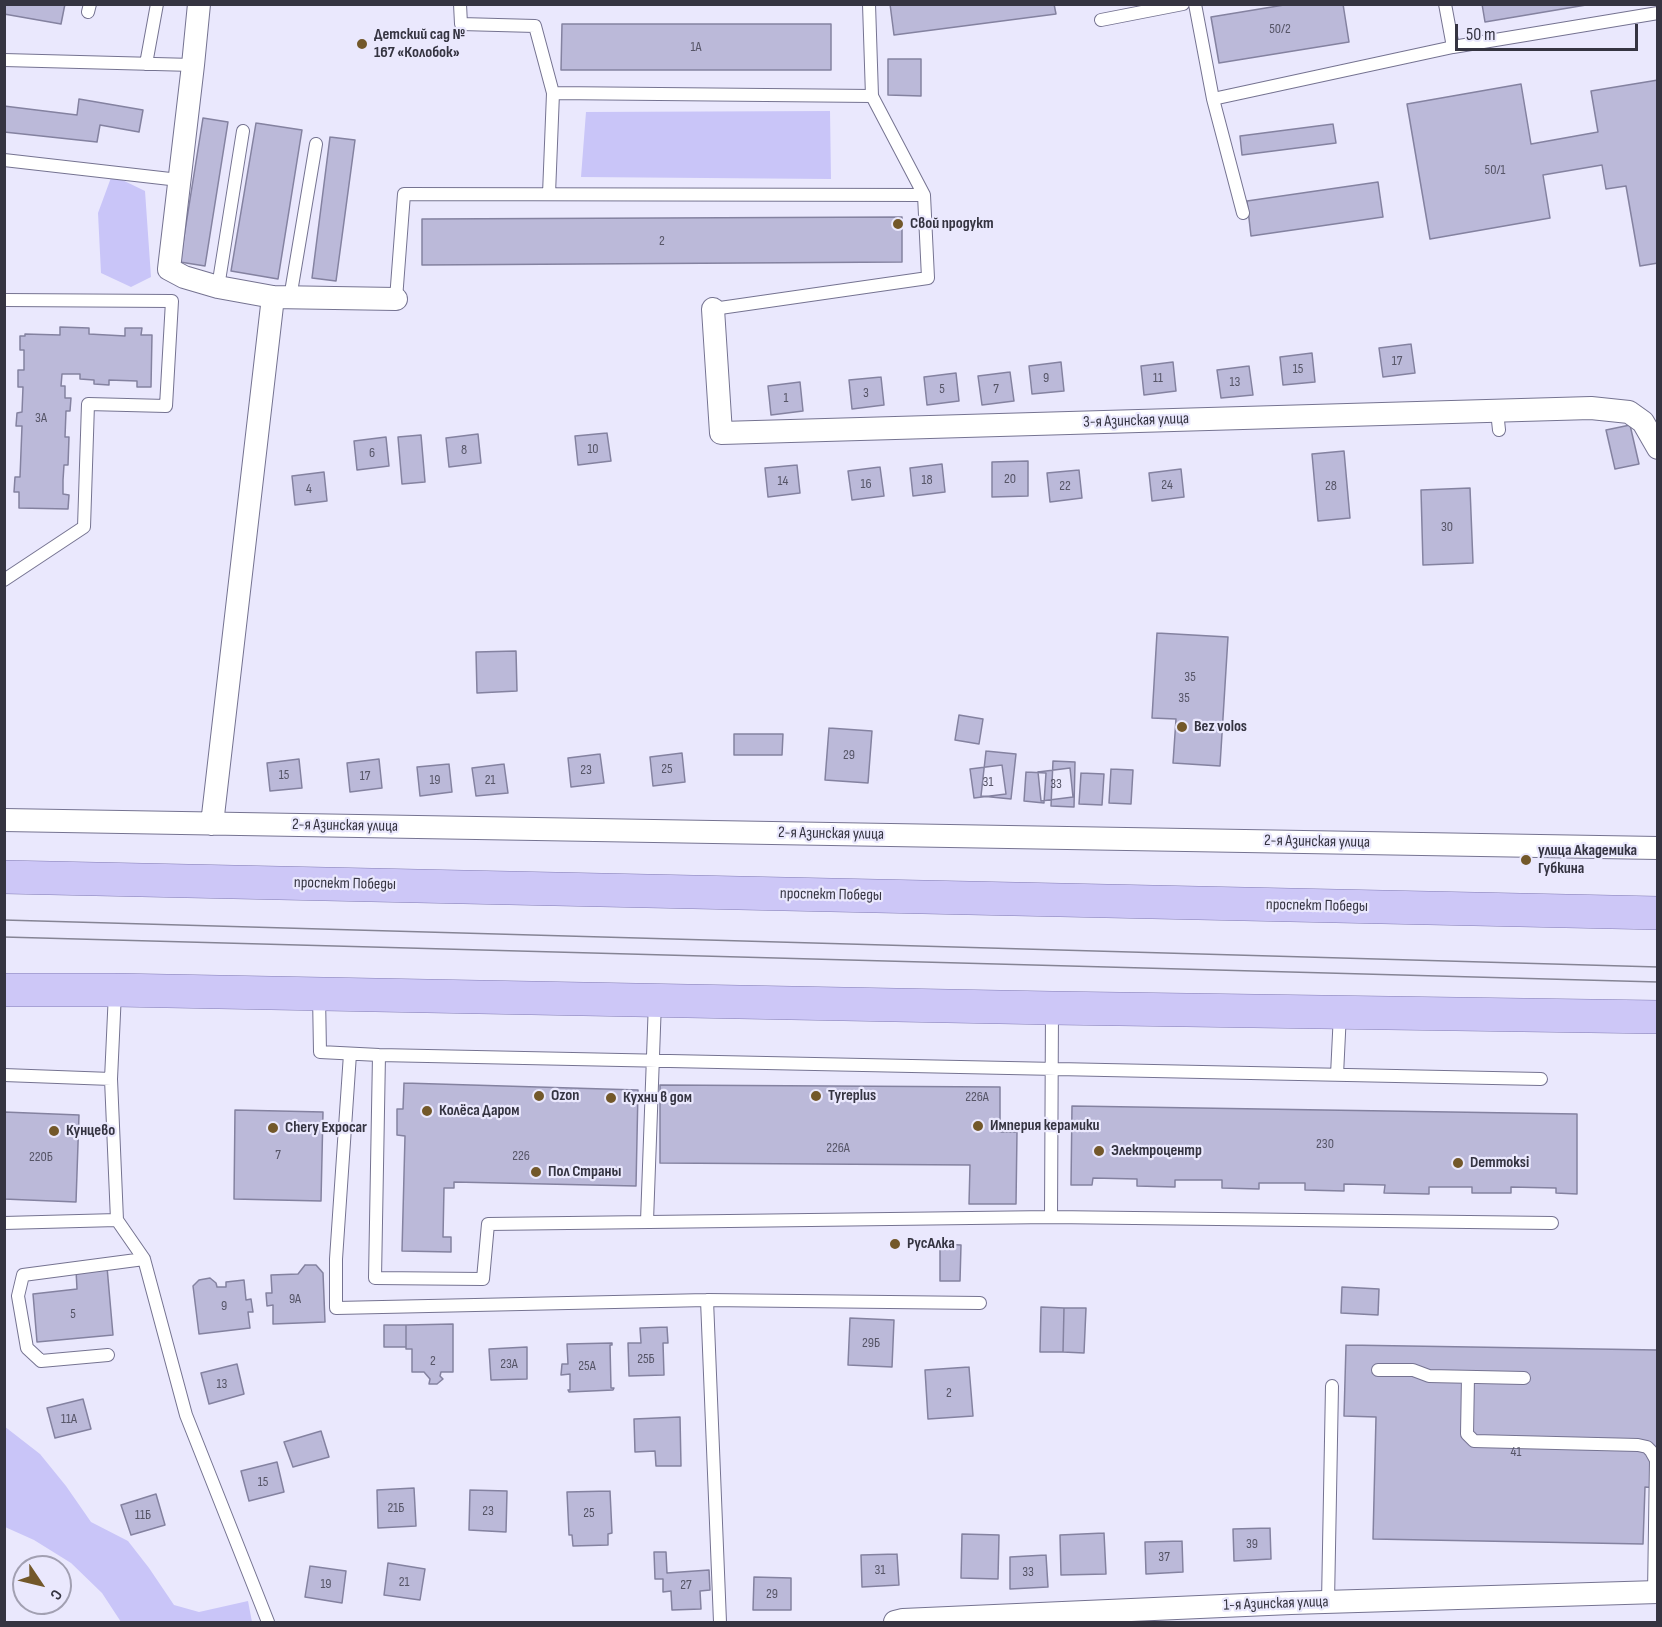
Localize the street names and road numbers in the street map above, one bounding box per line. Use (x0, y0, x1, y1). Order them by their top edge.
street label: 3-я Азинская улица (1083, 410, 1189, 432)
street label: 2-я Азинская улица (292, 815, 398, 837)
street label: 2-я Азинская улица (778, 823, 884, 845)
street label: 2-я Азинская улица (1264, 831, 1370, 853)
street label: проспект Победы (294, 874, 396, 894)
street label: проспект Победы (780, 885, 882, 905)
street label: проспект Победы (1266, 896, 1368, 916)
street label: 1-я Азинская улица (1223, 1593, 1329, 1615)

